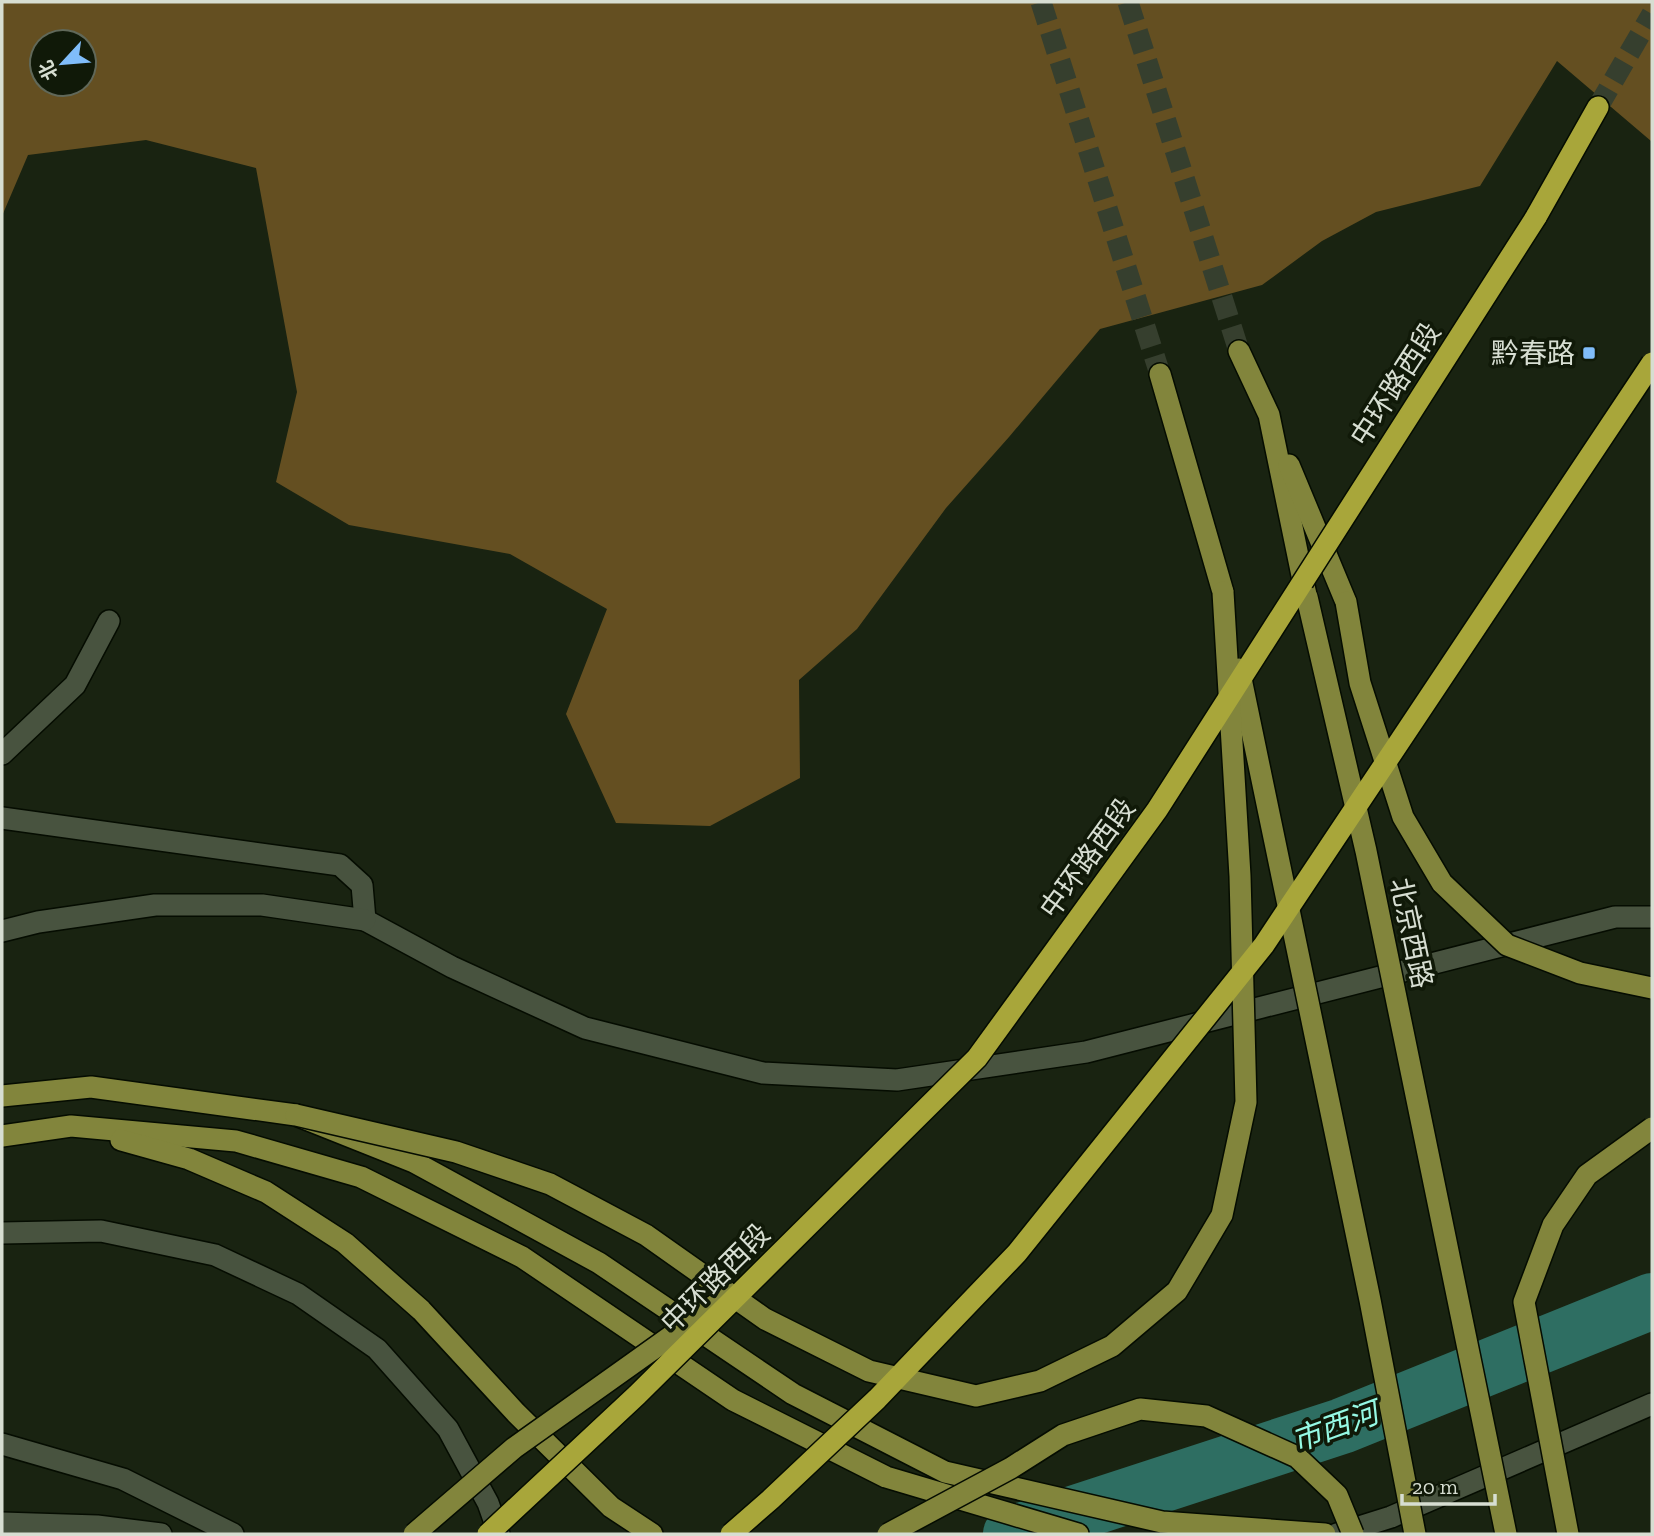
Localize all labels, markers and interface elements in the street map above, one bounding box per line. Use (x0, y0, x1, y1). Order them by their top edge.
north arrow (28, 28, 98, 98)
text: 北 (34, 57, 63, 84)
street label: 中环路西段 (1343, 317, 1447, 452)
place label: 黔春路 (1491, 337, 1575, 370)
marker: 黔春路 (1581, 345, 1597, 361)
street label: 中环路西段 (1033, 792, 1142, 925)
street label: 北京西路 (1384, 875, 1439, 991)
street label: 中环路西段 (654, 1217, 777, 1340)
water label: 市西河 (1287, 1393, 1388, 1459)
scale bar (1402, 1462, 1495, 1506)
text: 20 m (1412, 1474, 1458, 1499)

